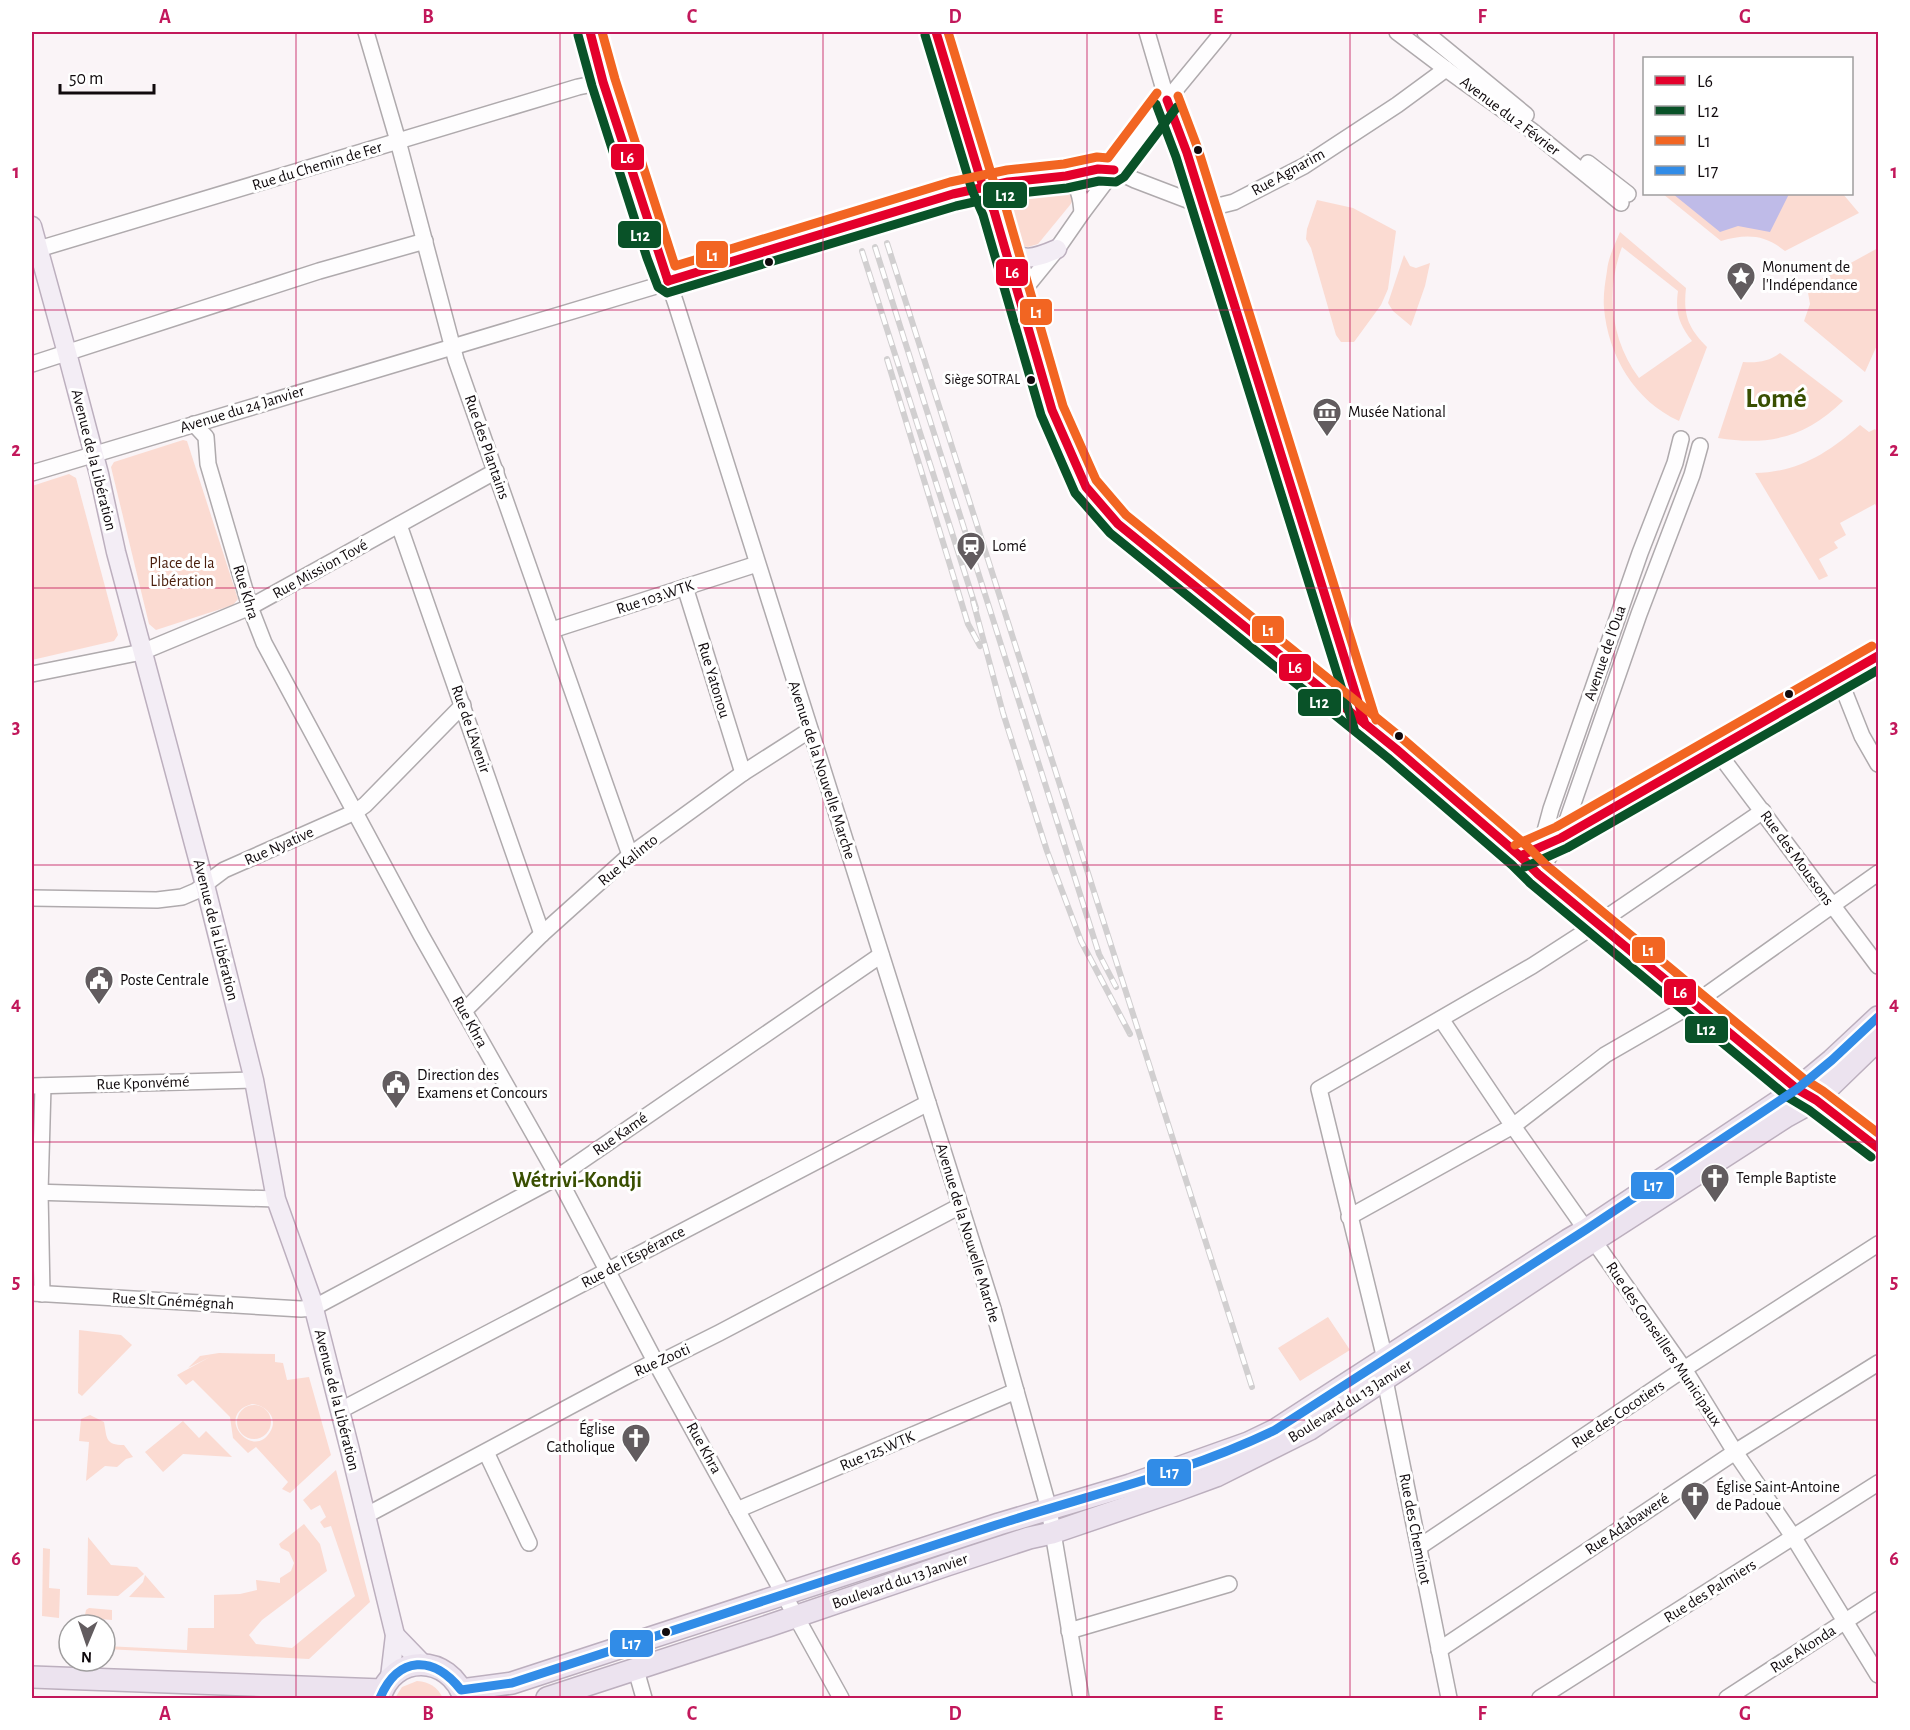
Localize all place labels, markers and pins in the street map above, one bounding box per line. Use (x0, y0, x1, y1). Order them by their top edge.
unlabelled marker (1192, 144, 1204, 156)
unlabelled marker (763, 256, 775, 268)
place label: Monument de l'Indépendance (1762, 259, 1858, 293)
place icon: Monument de l'Indépendance (1725, 260, 1757, 302)
place label: Siège SOTRAL (945, 373, 1020, 387)
marker: Siège SOTRAL (1025, 374, 1037, 386)
museum icon: Musée National (1311, 396, 1343, 438)
place label: Musée National (1348, 404, 1446, 420)
station icon: Lomé (955, 530, 987, 572)
place label: Lomé (992, 538, 1026, 554)
unlabelled marker (1783, 688, 1795, 700)
unlabelled marker (1393, 730, 1405, 742)
public building icon: Poste Centrale (83, 964, 115, 1006)
place label: Poste Centrale (120, 972, 209, 988)
place label: Direction des Examens et Concours (417, 1067, 548, 1101)
public building icon: Direction des Examens et Concours (380, 1068, 412, 1110)
church icon: Temple Baptiste (1699, 1162, 1731, 1204)
place label: Temple Baptiste (1736, 1170, 1836, 1186)
place label: Église Catholique (547, 1419, 615, 1455)
church icon: Église Catholique (620, 1422, 652, 1464)
place label: Église Saint-Antoine de Padoue (1716, 1477, 1840, 1513)
church icon: Église Saint-Antoine de Padoue (1679, 1480, 1711, 1522)
unlabelled marker (660, 1626, 672, 1638)

